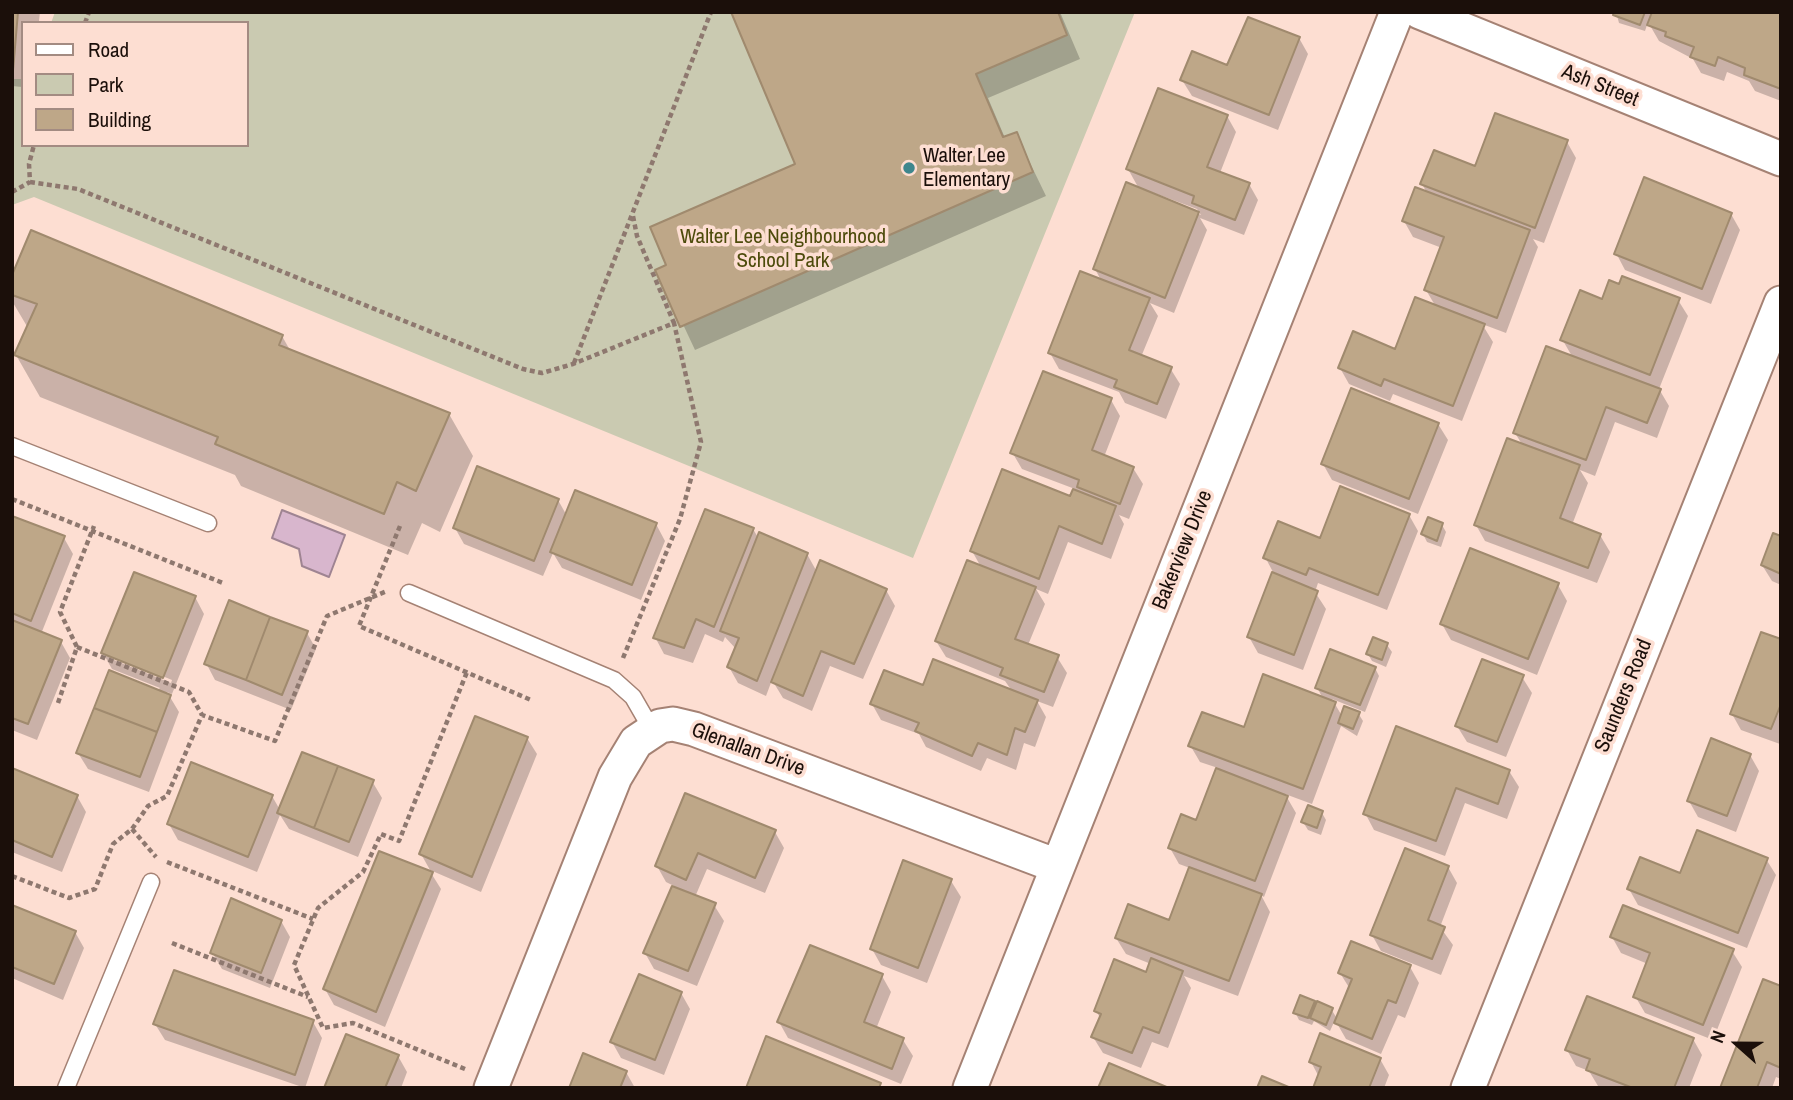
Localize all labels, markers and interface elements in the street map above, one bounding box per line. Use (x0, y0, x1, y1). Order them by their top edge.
legend (21, 21, 248, 147)
text: Road (88, 35, 129, 64)
street label: Ash Street (1558, 59, 1642, 113)
text: Park (88, 70, 123, 99)
text: Building (88, 105, 151, 134)
place label: Walter Lee Elementary (923, 143, 1010, 193)
marker: Walter Lee Elementary (901, 160, 917, 176)
park label: Walter Lee Neighbourhood School Park (680, 224, 886, 274)
street label: Bakerview Drive (1148, 487, 1218, 613)
street label: Saunders Road (1590, 636, 1658, 756)
street label: Glenallan Drive (688, 718, 808, 782)
north arrow (1702, 1009, 1772, 1079)
text: N (1703, 1027, 1732, 1046)

